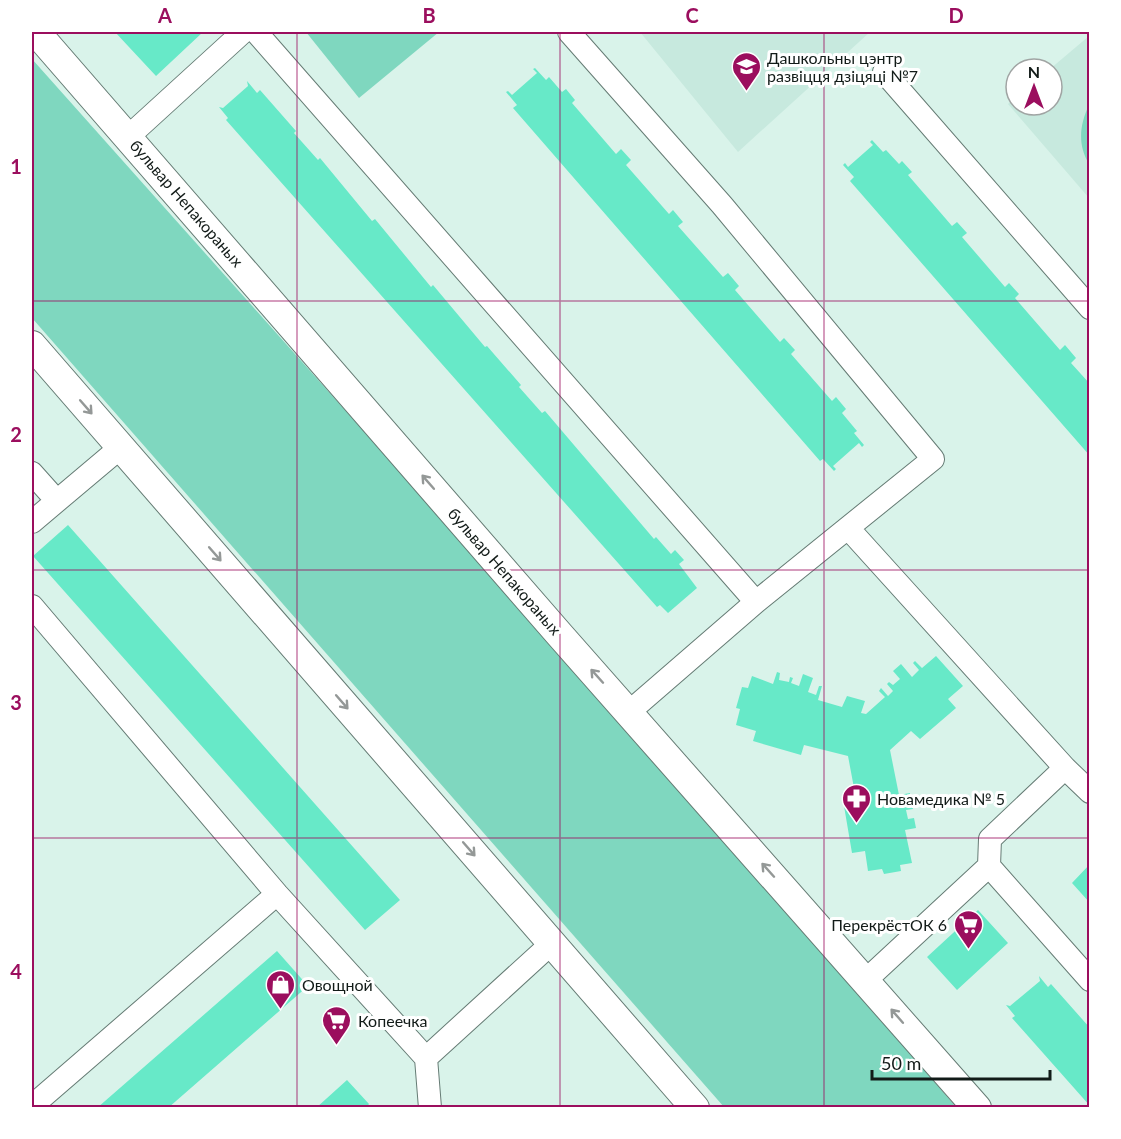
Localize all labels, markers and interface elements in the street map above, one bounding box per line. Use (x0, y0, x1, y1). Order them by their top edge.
text: A (157, 3, 172, 27)
text: B (422, 3, 436, 27)
text: C (685, 3, 699, 27)
text: D (948, 3, 964, 27)
place label: Дашкольны цэнтр развіцця дзіцяці №7 (767, 48, 918, 85)
school or university icon: Дашкольны цэнтр развіцця дзіцяці №7 (730, 50, 762, 92)
north arrow (1004, 57, 1064, 117)
text: N (1028, 62, 1040, 81)
street label: бульвар Непакораных (127, 135, 247, 271)
text: 1 (10, 154, 22, 178)
one-way arrow (79, 400, 93, 415)
text: 2 (10, 422, 22, 446)
one-way arrow (421, 475, 435, 490)
street label: бульвар Непакораных (445, 503, 565, 639)
one-way arrow (208, 546, 221, 562)
one-way arrow (590, 669, 604, 684)
text: 3 (10, 690, 22, 714)
one-way arrow (335, 694, 349, 709)
pharmacy icon: Новамедика № 5 (840, 782, 872, 824)
place label: Новамедика № 5 (877, 789, 1005, 808)
one-way arrow (463, 841, 476, 857)
one-way arrow (761, 863, 775, 878)
supermarket icon: ПерекрёстОК 6 (952, 908, 984, 950)
place label: ПерекрёстОК 6 (831, 915, 947, 934)
text: 4 (10, 959, 22, 983)
shop icon: Овощной (265, 968, 297, 1010)
place label: Овощной (302, 975, 373, 994)
supermarket icon: Копеечка (321, 1004, 353, 1046)
one-way arrow (890, 1009, 904, 1024)
place label: Копеечка (358, 1011, 428, 1030)
scale bar (872, 1043, 1050, 1081)
text: 50 m (881, 1052, 921, 1074)

